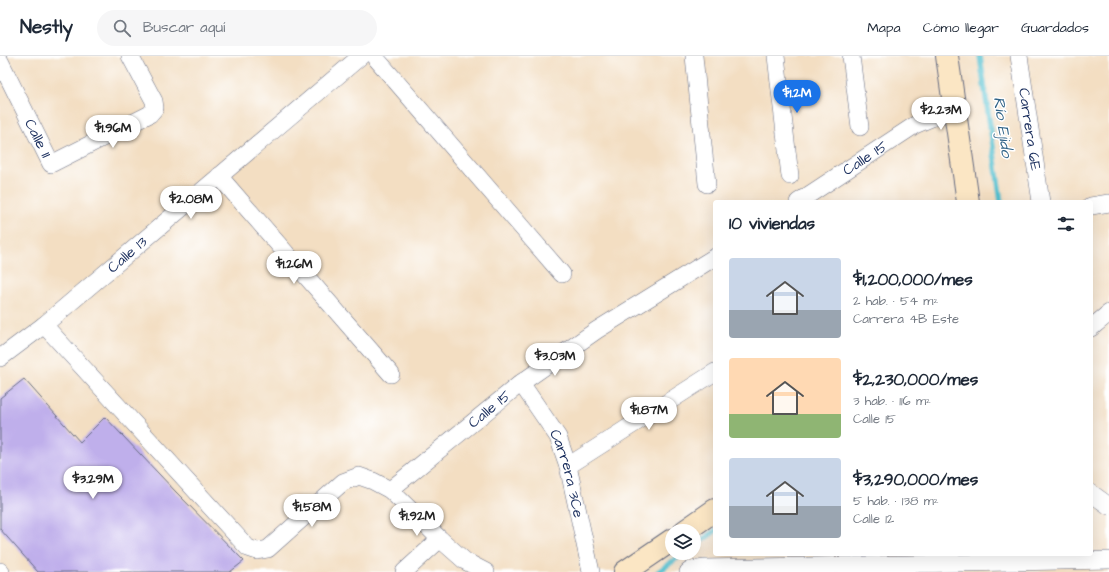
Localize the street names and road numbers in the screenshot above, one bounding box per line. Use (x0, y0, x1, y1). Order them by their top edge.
street label: Carrera 6E (1013, 86, 1047, 172)
street label: Calle 11 (20, 115, 57, 161)
street label: Calle 15 (838, 135, 892, 180)
street label: Calle 13 (103, 231, 152, 278)
street label: Calle 15 (463, 385, 515, 433)
street label: Carrera 3Ce (545, 424, 589, 520)

